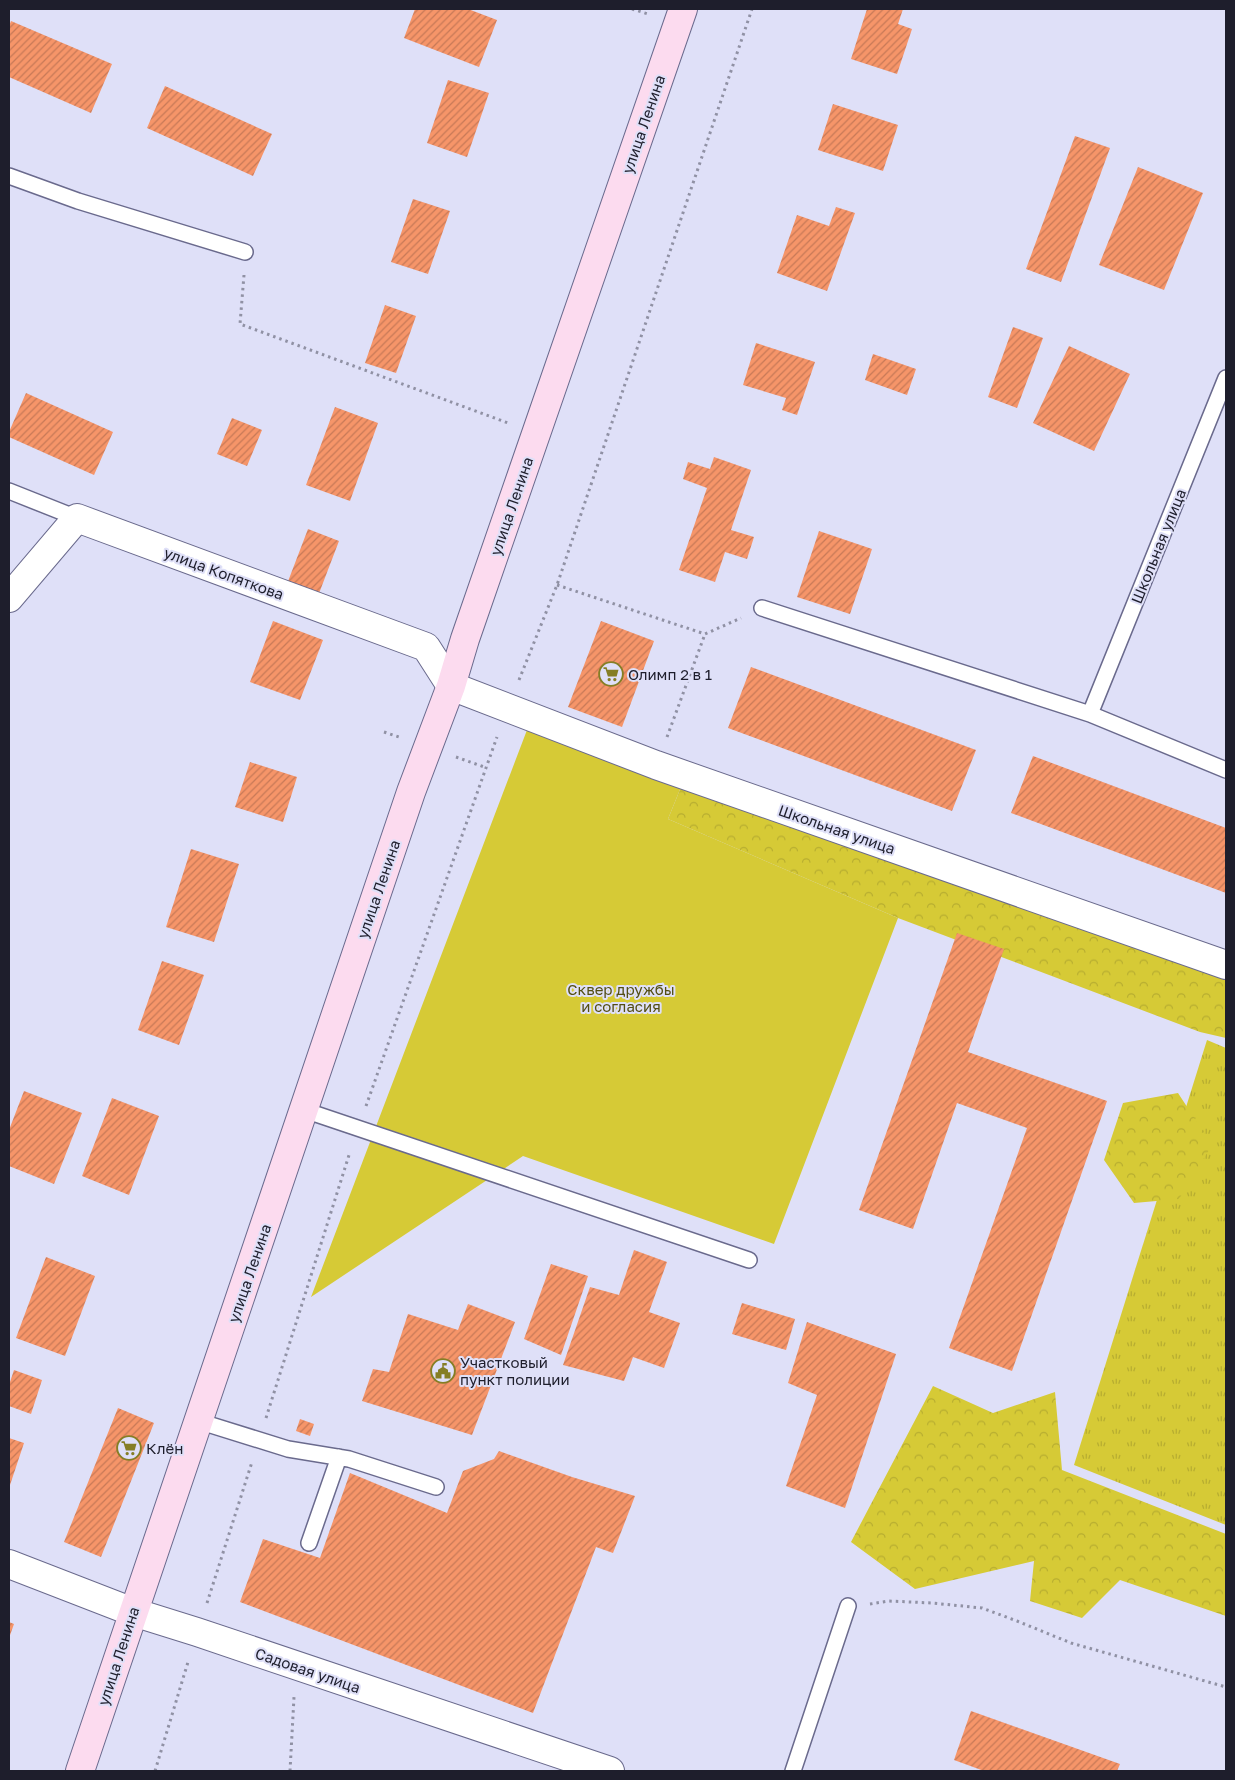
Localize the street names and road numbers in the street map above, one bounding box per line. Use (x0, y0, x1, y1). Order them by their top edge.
street label: улица Ленина (618, 72, 668, 176)
street label: улица Ленина (486, 454, 536, 558)
street label: Школьная улица (1127, 486, 1189, 606)
street label: улица Копяткова (162, 543, 286, 603)
street label: Школьная улица (776, 801, 898, 857)
street label: улица Ленина (353, 837, 403, 941)
street label: улица Ленина (224, 1221, 274, 1325)
street label: улица Ленина (94, 1604, 142, 1708)
street label: Садовая улица (253, 1644, 363, 1696)

